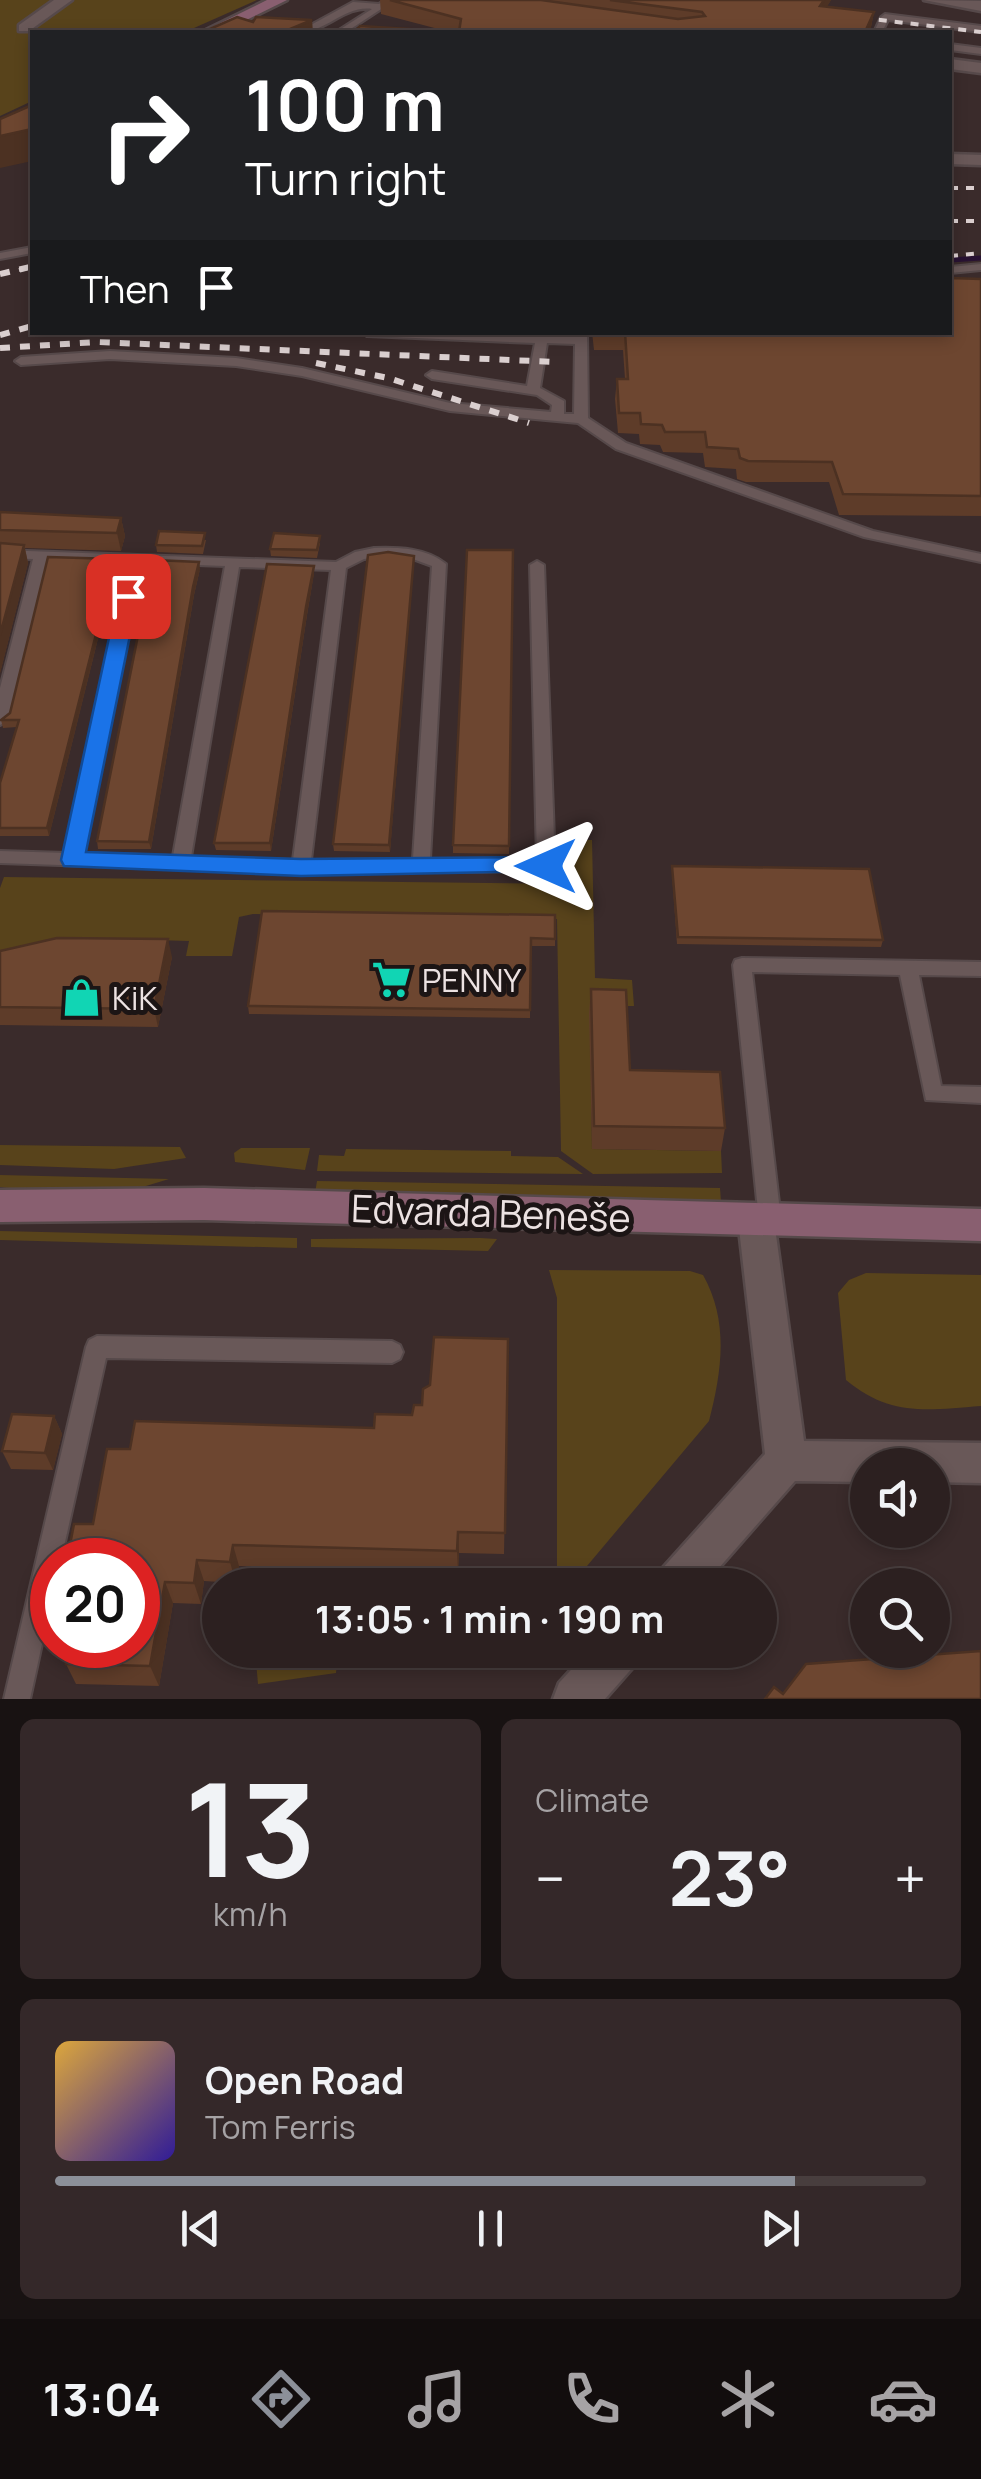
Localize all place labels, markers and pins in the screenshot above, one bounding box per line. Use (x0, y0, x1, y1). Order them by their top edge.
pin (86, 554, 171, 639)
place label: PENNY (422, 958, 521, 1002)
supermarket icon: PENNY (371, 959, 413, 1001)
place label: KiK (112, 976, 157, 1020)
shop icon: KiK (61, 977, 103, 1019)

